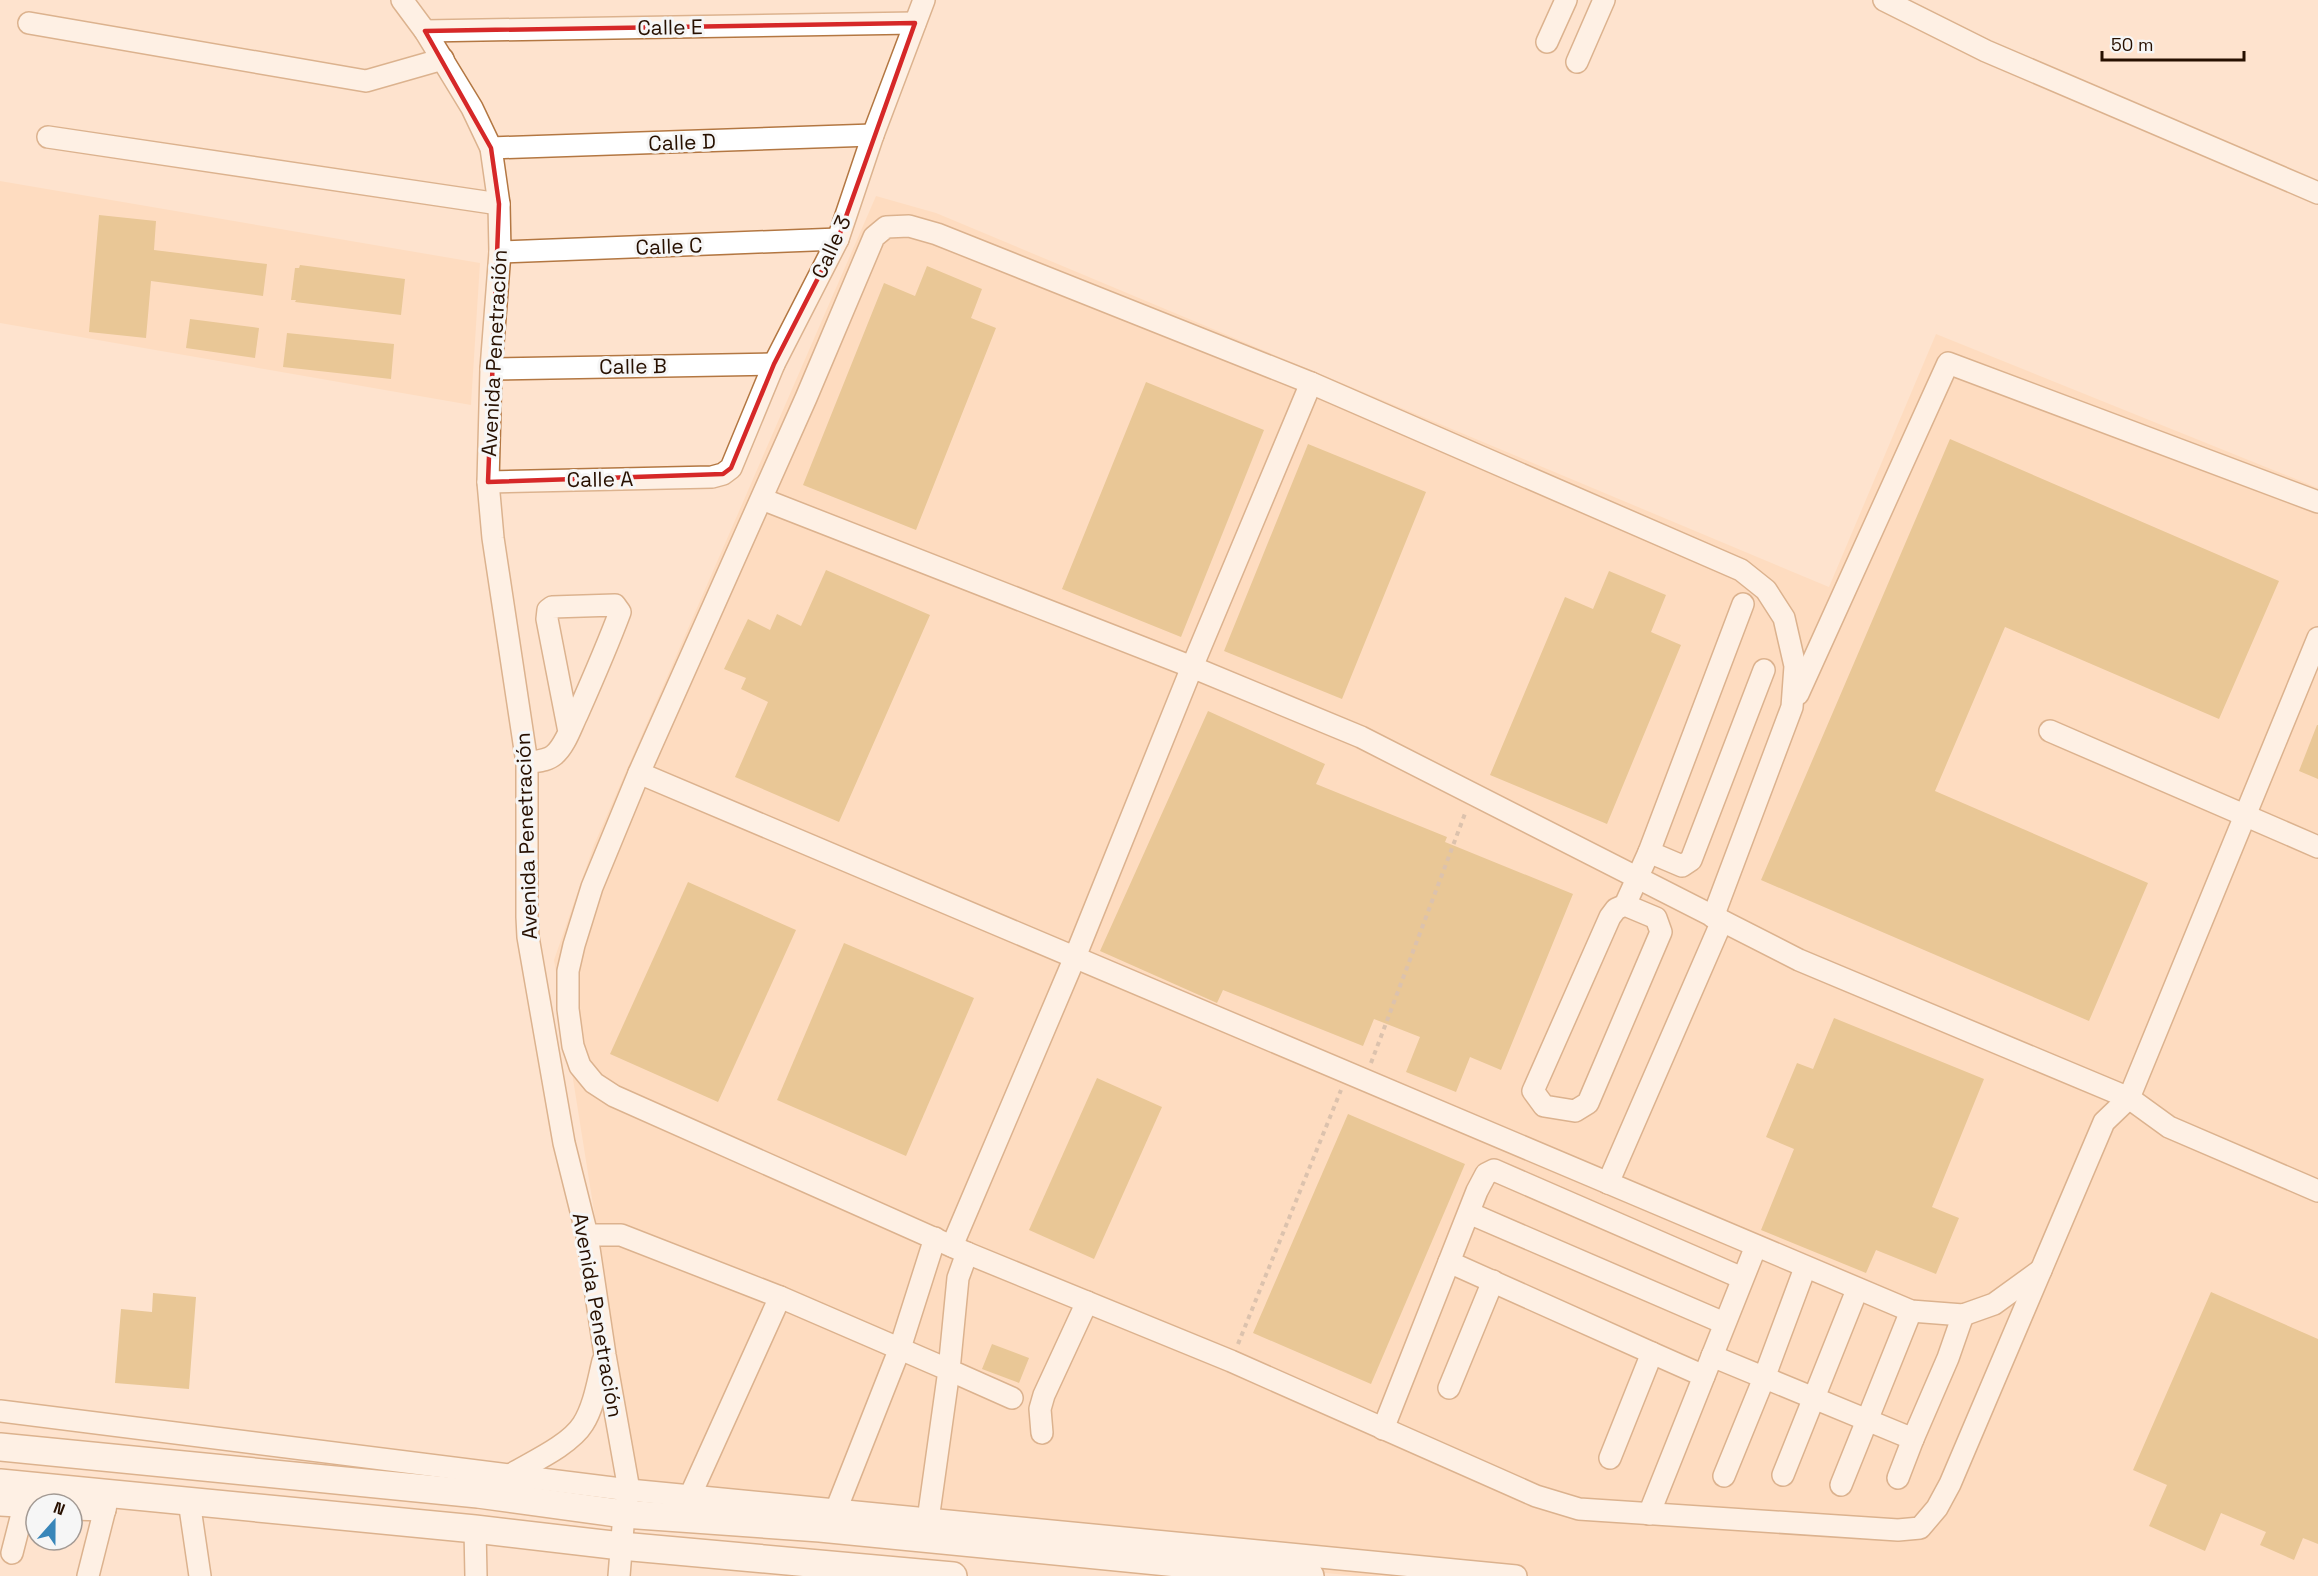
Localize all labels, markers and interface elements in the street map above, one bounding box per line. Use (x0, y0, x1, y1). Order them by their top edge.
street label: Calle E (637, 13, 703, 41)
scale bar (2102, 24, 2244, 62)
text: 50 m (2111, 33, 2153, 56)
street label: Calle D (648, 127, 716, 157)
street label: Calle 3 (805, 211, 857, 283)
street label: Calle C (635, 231, 703, 261)
street label: Avenida Penetración (475, 249, 513, 457)
street label: Calle B (599, 352, 667, 380)
street label: Calle A (566, 465, 634, 493)
street label: Avenida Penetración (509, 732, 543, 940)
street label: Avenida Penetración (567, 1211, 629, 1419)
north arrow (24, 1492, 84, 1552)
text: N (50, 1497, 68, 1520)

